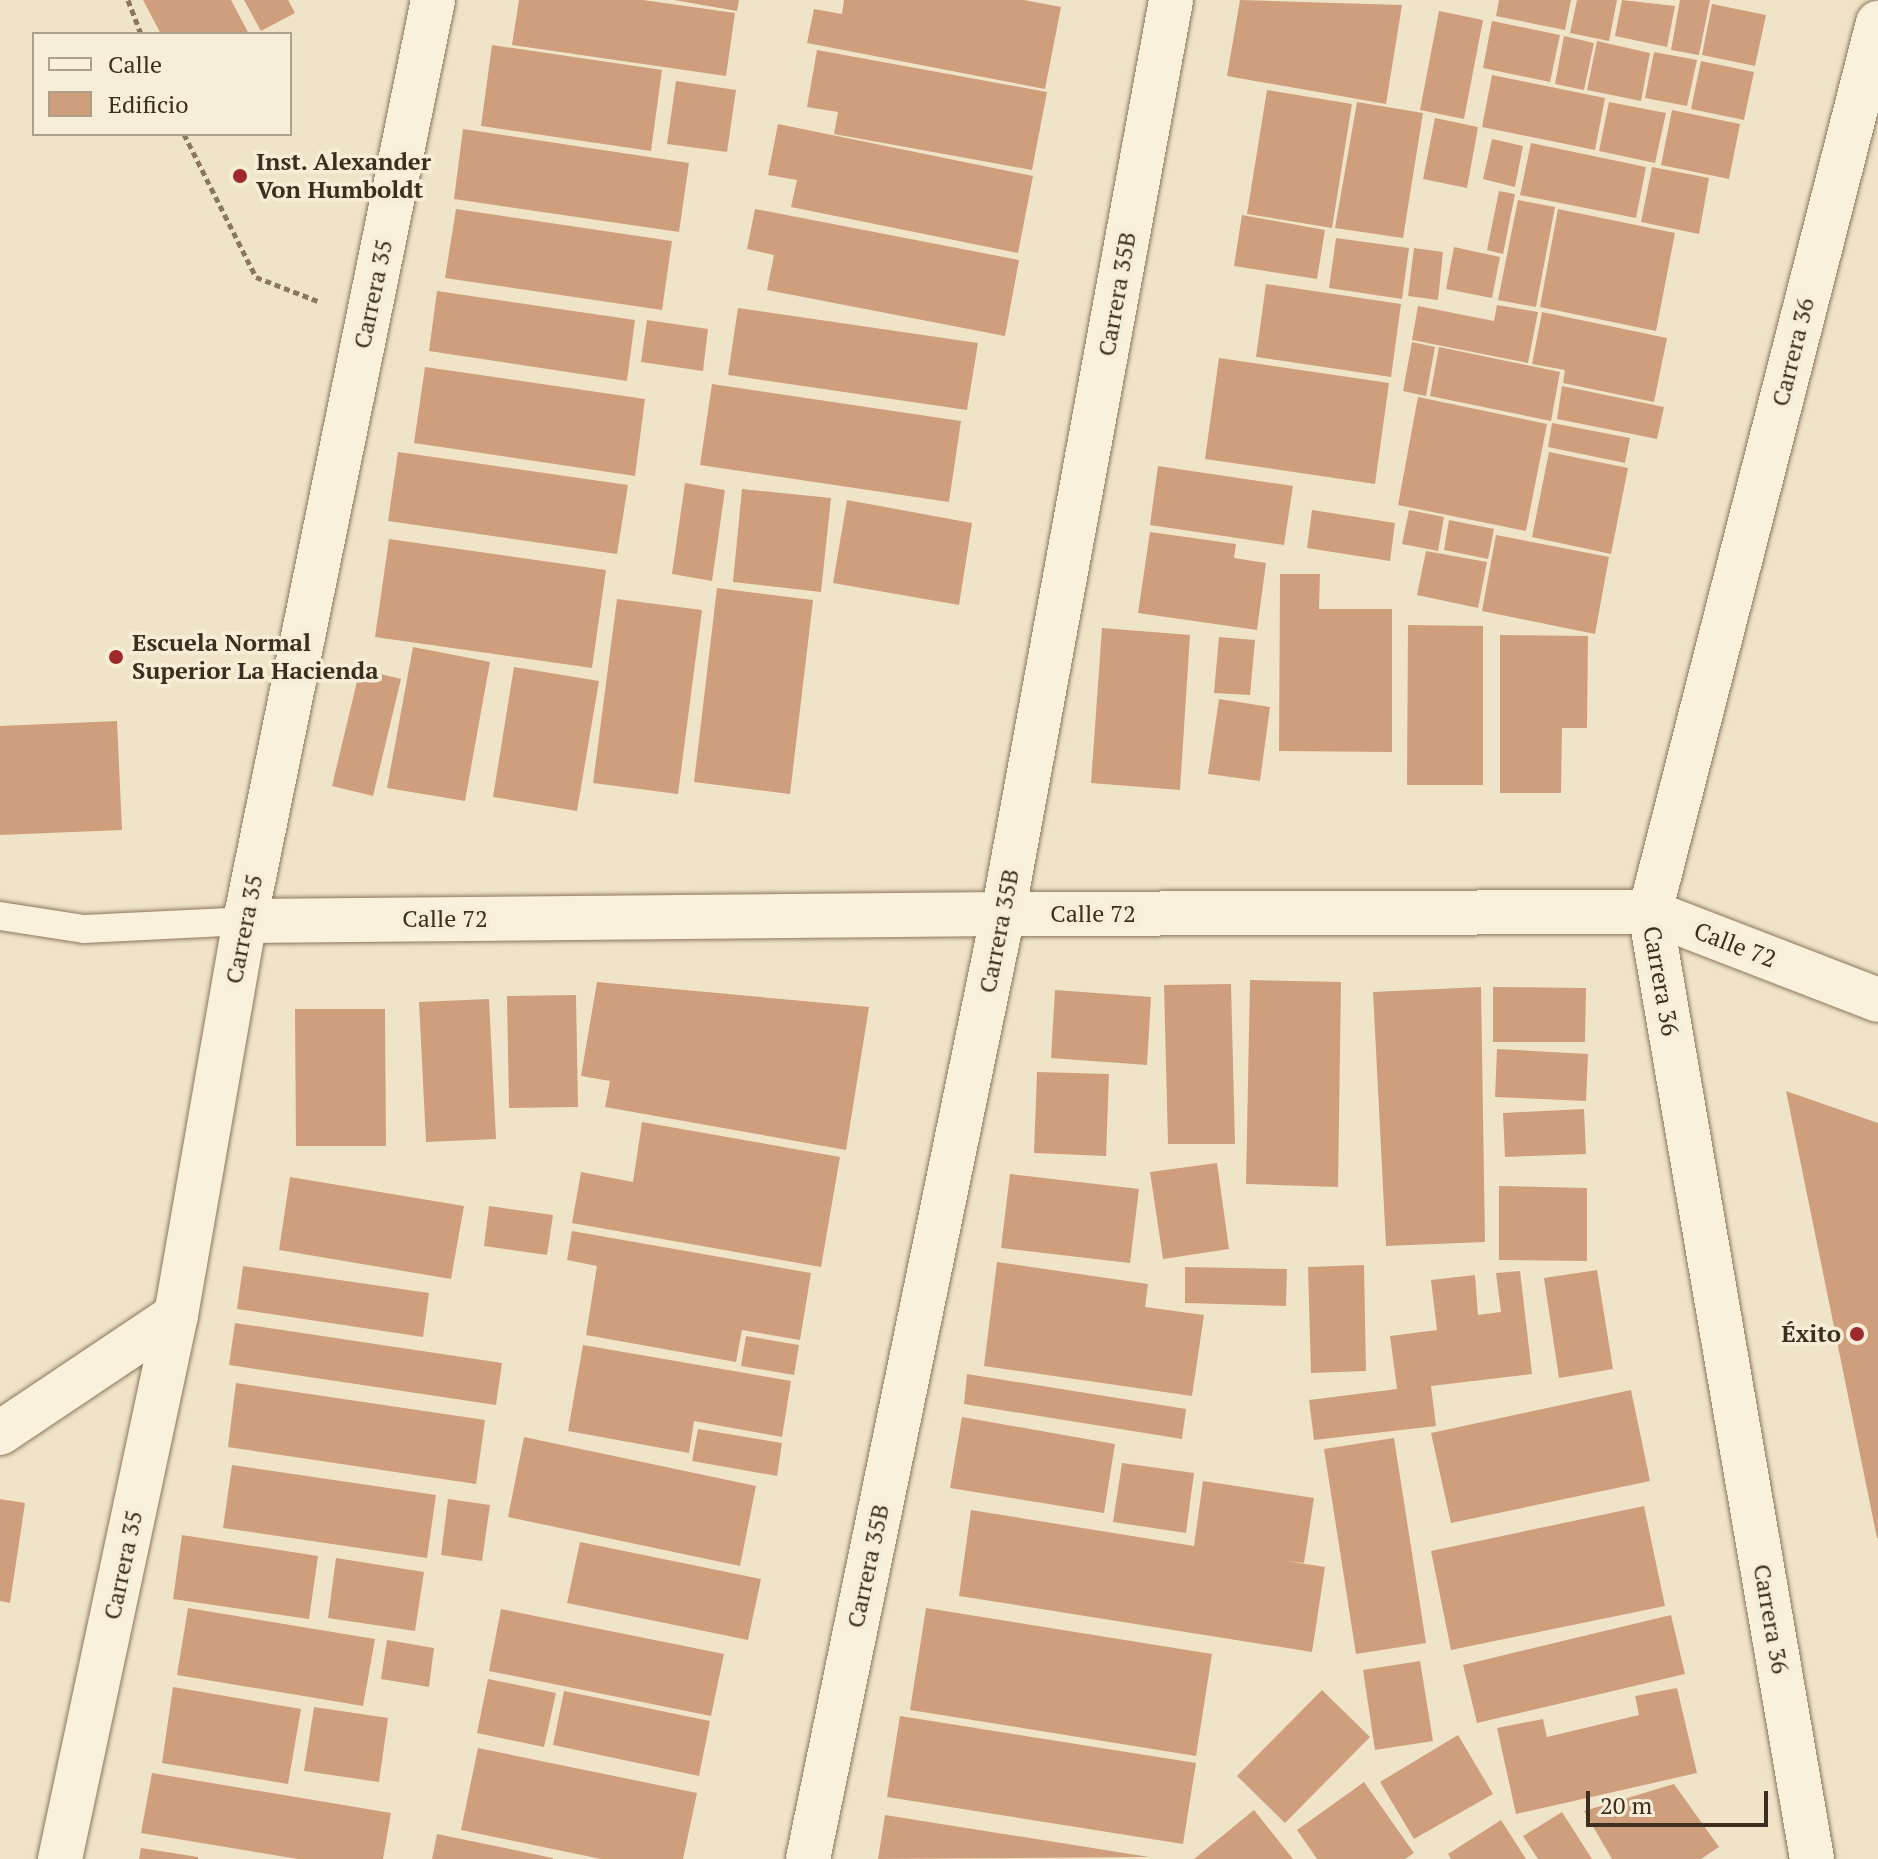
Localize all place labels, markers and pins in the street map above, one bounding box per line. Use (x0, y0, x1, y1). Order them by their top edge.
place label: Inst. Alexander Von Humboldt (256, 148, 432, 204)
marker: Inst. Alexander Von Humboldt (231, 167, 249, 185)
place label: Escuela Normal Superior La Hacienda (132, 629, 379, 685)
marker: Escuela Normal Superior La Hacienda (107, 648, 125, 666)
place label: Éxito (1781, 1320, 1841, 1348)
marker: Éxito (1848, 1325, 1866, 1343)

